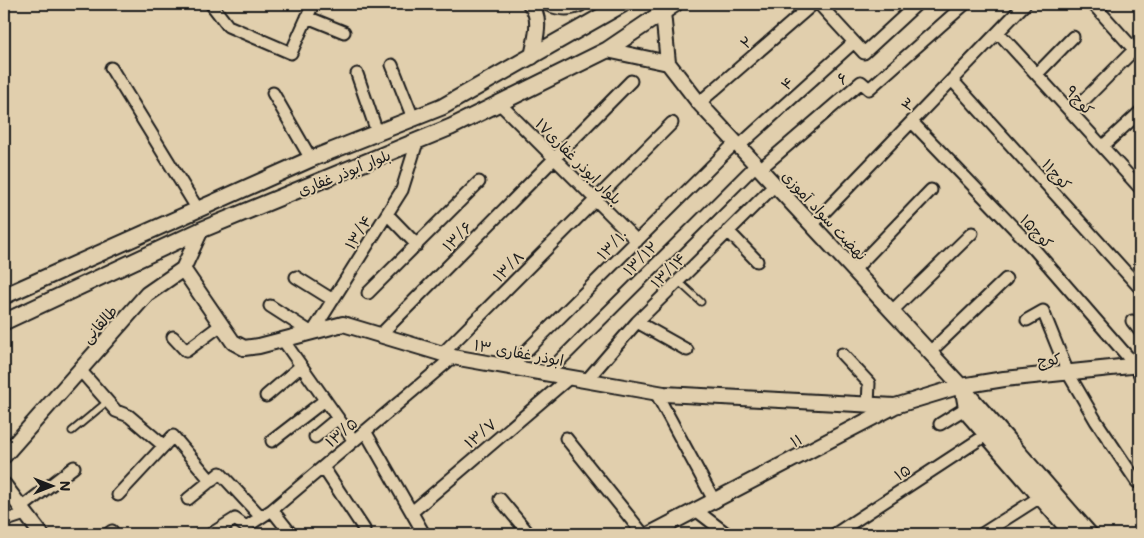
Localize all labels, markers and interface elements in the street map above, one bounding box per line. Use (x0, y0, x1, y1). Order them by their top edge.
street label: ۲ (736, 31, 756, 53)
street label: ۶ (832, 67, 852, 89)
street label: ۴ (776, 72, 798, 94)
street label: ۹کوچ (1061, 81, 1099, 120)
street label: ۳ (897, 93, 919, 115)
street label: بلوار ابوذر غفاری۱۷ (531, 113, 627, 209)
street label: بلوار ابوذر غفاری (295, 144, 393, 200)
street label: ۱۱کوچ (1037, 154, 1076, 194)
street label: نهضت سواد آموزی (778, 166, 872, 264)
street label: ۱۵کوچ (1015, 210, 1058, 253)
street label: ۱۳/۴ (340, 211, 376, 253)
street label: ۱۳/۶ (438, 217, 476, 255)
street label: ۱۳/۱۰ (592, 224, 632, 264)
street label: ۱۳/۱۲ (618, 236, 662, 280)
street label: ۱۳/۸ (488, 246, 528, 286)
street label: ۱۳/۱۴ (646, 248, 690, 292)
street label: طالقانی (77, 301, 122, 348)
street label: ۱۳ ابوذر غفاری (472, 334, 566, 370)
street label: کوچ (1036, 348, 1062, 371)
street label: ۱۳/۵ (321, 413, 361, 451)
street label: ۱۳/۷ (460, 414, 500, 452)
street label: ۱۱ (786, 429, 806, 451)
street label: ۱۵ (890, 459, 914, 485)
north arrow (28, 460, 78, 510)
text: N (56, 481, 75, 491)

